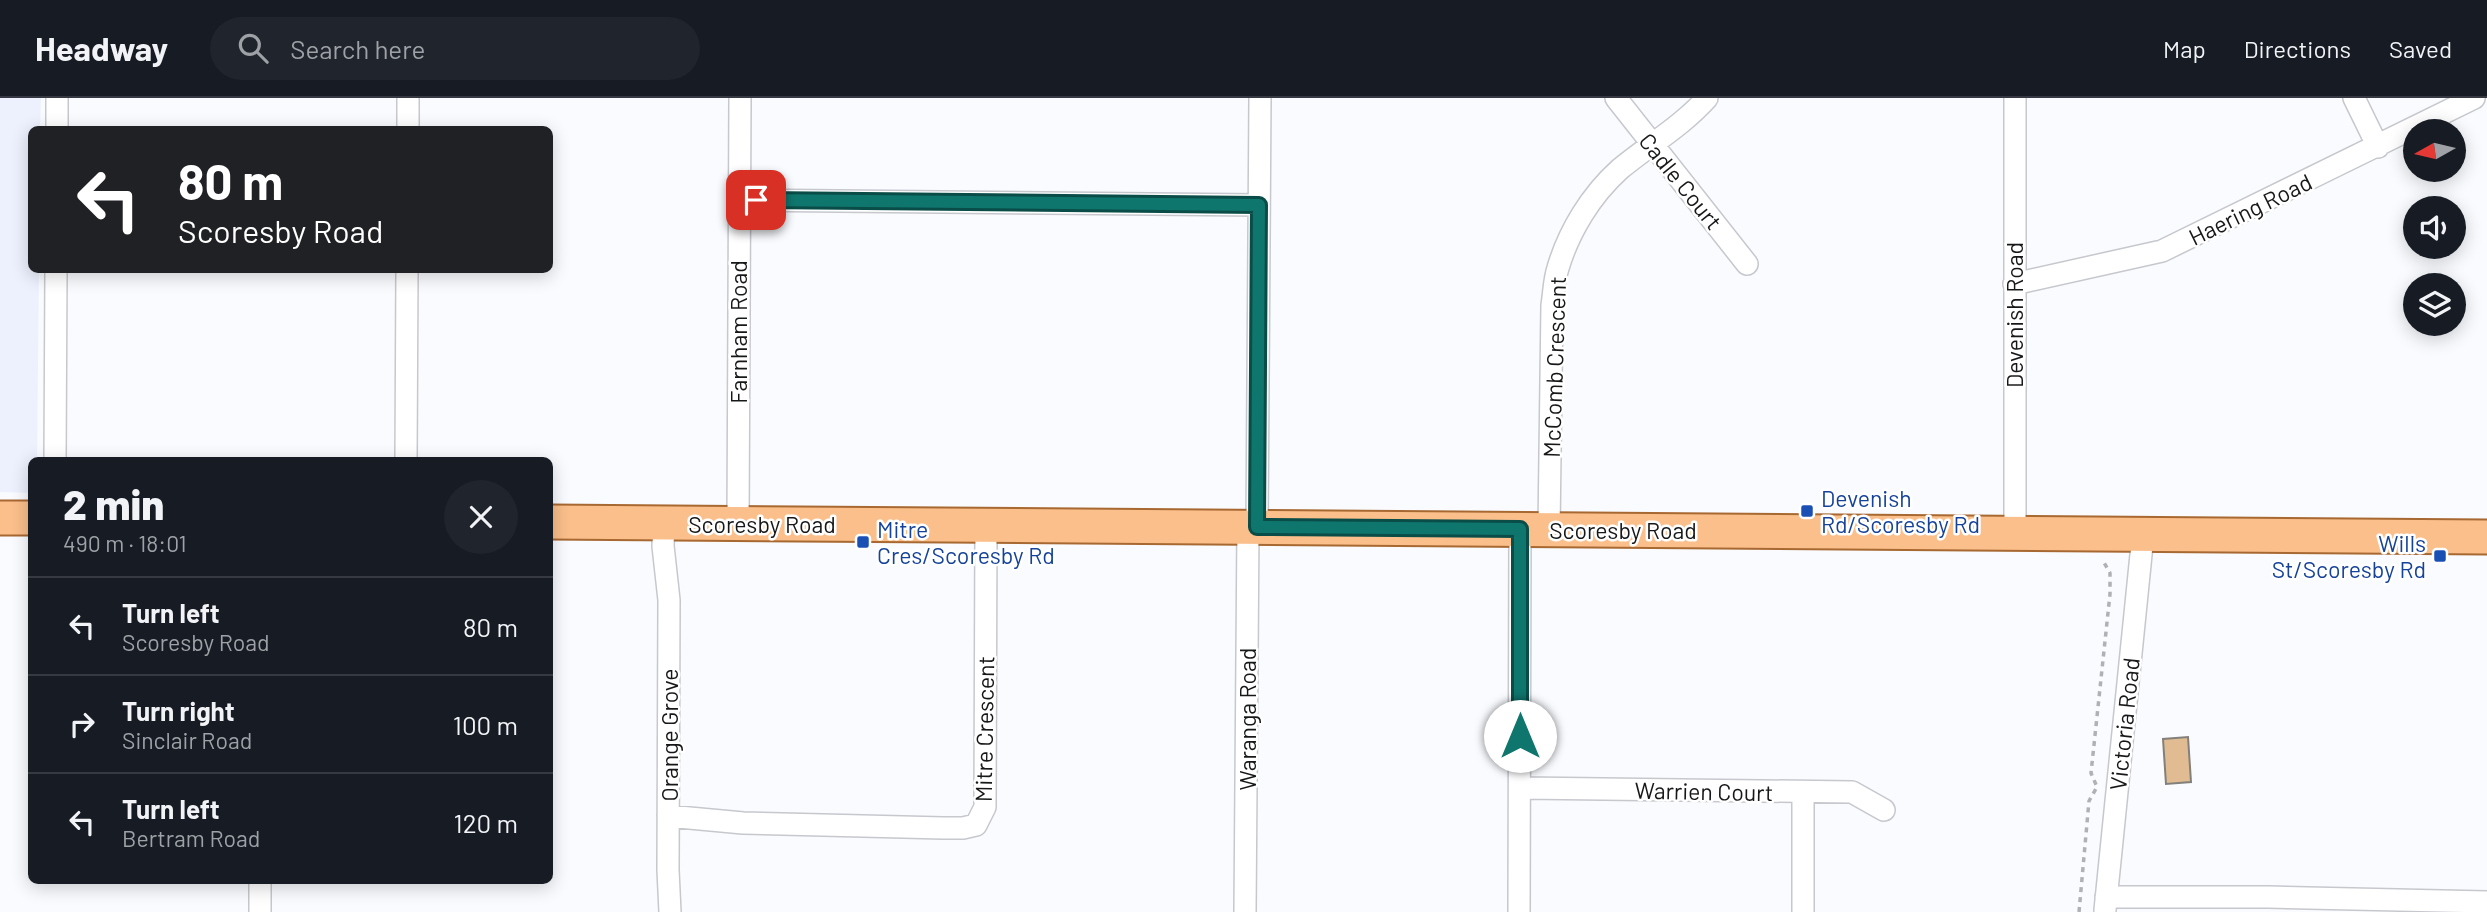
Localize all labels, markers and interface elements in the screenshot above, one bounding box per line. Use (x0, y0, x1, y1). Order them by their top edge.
search box (210, 17, 700, 80)
text: Headway (35, 28, 168, 68)
icon: search (234, 29, 272, 67)
text: Search here (290, 33, 425, 64)
text: Map (2163, 34, 2206, 63)
text: Directions (2244, 34, 2351, 63)
text: Saved (2389, 34, 2452, 63)
north arrow (2403, 119, 2466, 182)
map controls (2403, 119, 2466, 336)
street label: Cadle Court (1634, 127, 1728, 235)
text: 80 m (178, 151, 283, 210)
icon: left (63, 154, 154, 245)
street label: Haering Road (2184, 167, 2316, 251)
pin (726, 170, 786, 230)
icon: arrive (737, 181, 775, 219)
button: sound (2403, 196, 2466, 259)
text: Scoresby Road (178, 211, 383, 249)
street label: Devenish Road (2000, 242, 2028, 388)
street label: Farnham Road (724, 260, 752, 404)
button: layers (2403, 273, 2466, 336)
street label: McComb Crescent (1537, 276, 1571, 458)
text: 2 min (63, 478, 164, 528)
button: close (444, 480, 518, 554)
place label: Devenish Rd/Scoresby Rd (1821, 484, 1980, 538)
marker: Devenish Rd/Scoresby Rd (1799, 503, 1815, 519)
street label: Scoresby Road (688, 510, 836, 538)
place label: Mitre Cres/Scoresby Rd (877, 515, 1055, 569)
street label: Scoresby Road (1549, 516, 1697, 544)
text: 490 m · 18:01 (63, 529, 187, 557)
place label: Wills St/Scoresby Rd (2272, 529, 2426, 583)
marker: Mitre Cres/Scoresby Rd (855, 534, 871, 550)
marker: Wills St/Scoresby Rd (2432, 548, 2448, 564)
text: Turn left (122, 597, 220, 628)
icon: left (63, 607, 101, 645)
text: 80 m (463, 611, 518, 642)
text: Scoresby Road (122, 628, 270, 656)
street label: Waranga Road (1233, 648, 1261, 790)
street label: Mitre Crescent (969, 656, 999, 802)
street label: Victoria Road (2103, 656, 2145, 792)
street label: Orange Grove (655, 668, 683, 802)
text: Turn right (122, 695, 235, 726)
position arrow (1483, 699, 1557, 773)
icon: right (63, 705, 101, 743)
text: 100 m (453, 709, 518, 740)
text: Sinclair Road (122, 726, 252, 754)
street label: Warrien Court (1634, 776, 1774, 806)
text: Turn left (122, 793, 220, 824)
icon: left (63, 803, 101, 841)
text: 120 m (454, 807, 518, 838)
text: Bertram Road (122, 824, 260, 852)

